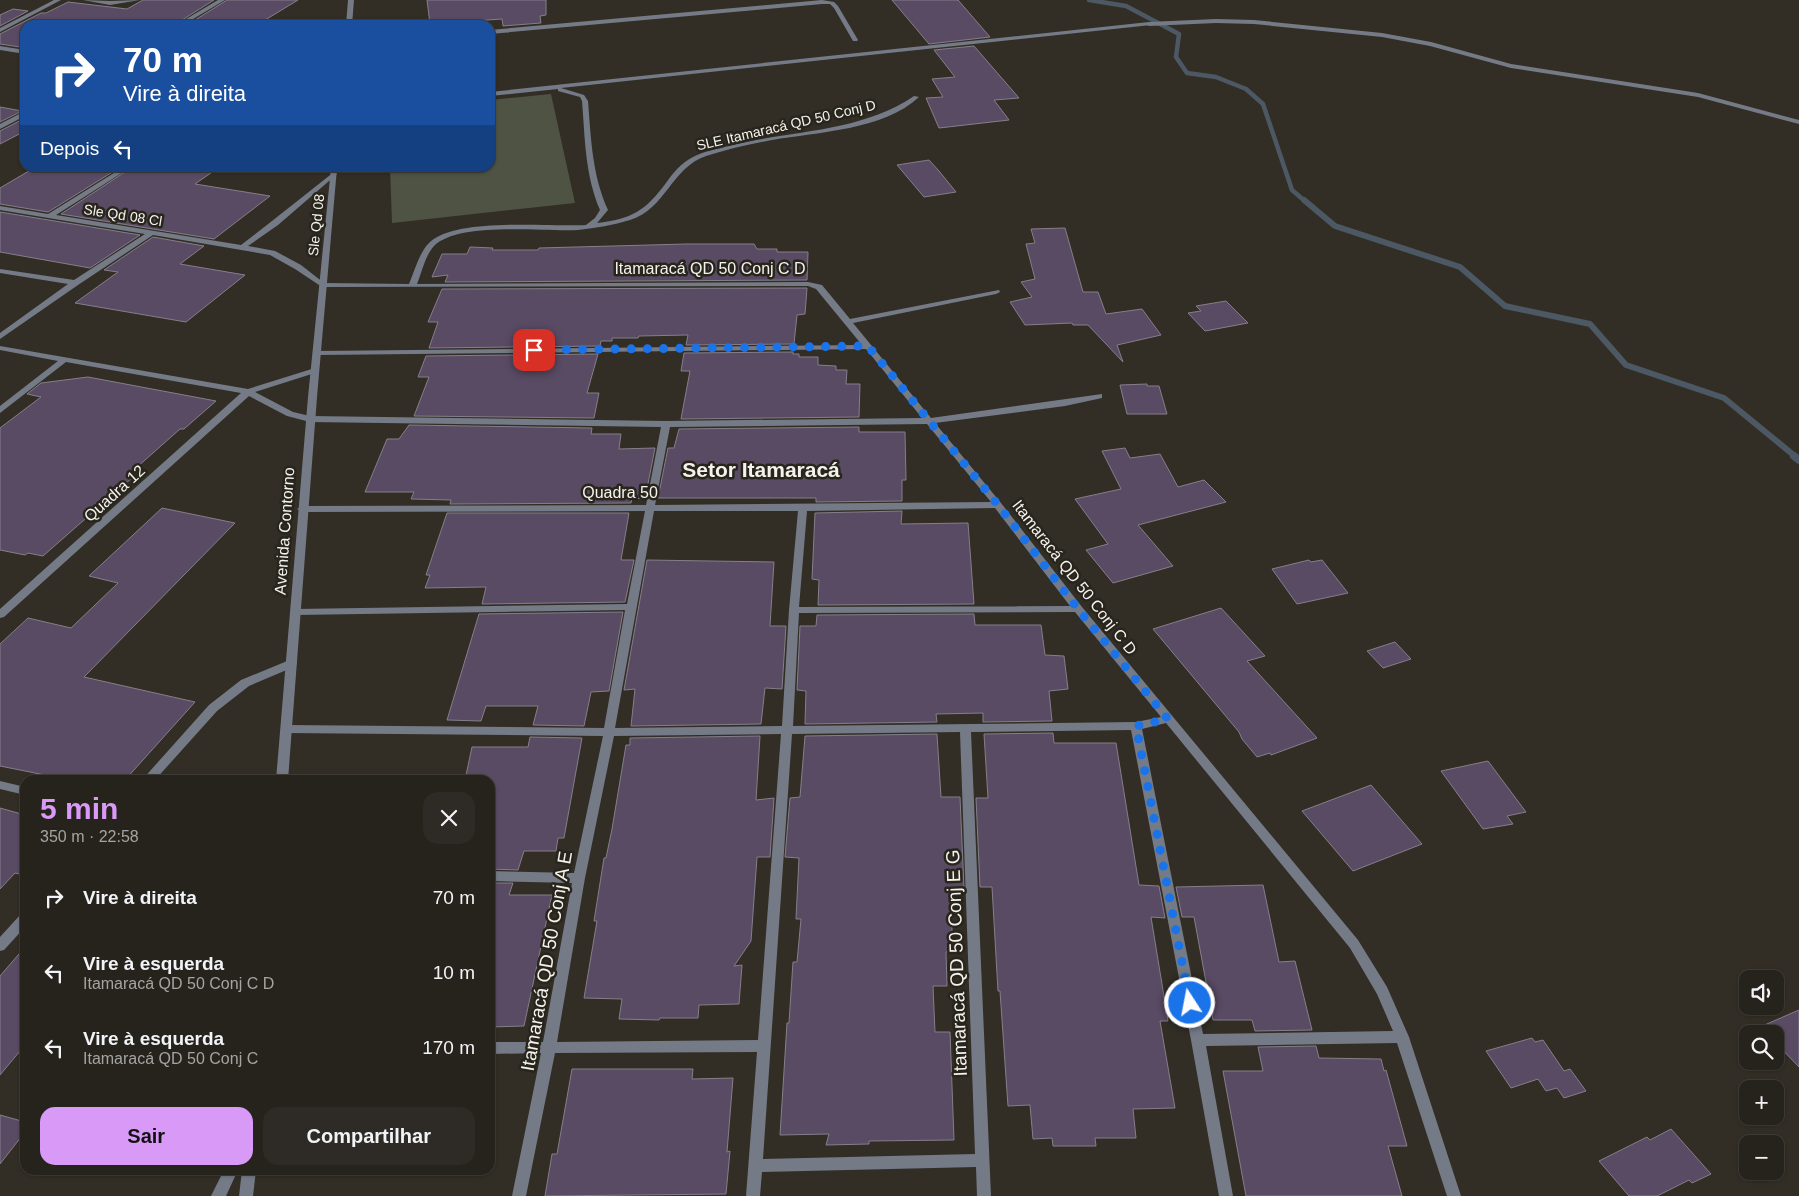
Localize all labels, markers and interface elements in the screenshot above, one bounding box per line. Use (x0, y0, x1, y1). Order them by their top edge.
icon: right (40, 40, 105, 105)
text: 70 m (123, 40, 203, 79)
text: Vire à direita (123, 81, 246, 106)
street label: SLE Itamaracá QD 50 Conj D (695, 97, 877, 153)
icon: left (109, 135, 137, 163)
text: Depois (40, 138, 99, 159)
street label: Sle Qd 08 (305, 193, 327, 257)
street label: Sle Qd 08 Cl (83, 201, 163, 229)
street label: Itamaracá QD 50 Conj C D (614, 260, 806, 277)
pin (513, 329, 555, 371)
icon: arrive (520, 336, 548, 364)
district label: Setor Itamaracá (682, 458, 840, 481)
street label: Quadra 12 (81, 462, 148, 525)
street label: Avenida Contorno (272, 467, 297, 595)
street label: Quadra 50 (582, 484, 658, 501)
street label: Itamaracá QD 50 Conj C D (1009, 497, 1140, 658)
text: 5 min (40, 792, 118, 825)
button: close (423, 792, 475, 844)
text: 350 m · 22:58 (40, 828, 139, 845)
street label: Itamaracá QD 50 Conj E G (942, 849, 971, 1077)
street label: Itamaracá QD 50 Conj A E (517, 850, 576, 1073)
icon: right (40, 884, 68, 912)
text: Vire à direita (83, 887, 197, 908)
text: 70 m (433, 887, 475, 908)
text: Vire à esquerda (83, 953, 224, 974)
icon: left (40, 959, 68, 987)
text: 10 m (433, 962, 475, 983)
map controls (1739, 970, 1784, 1180)
button: sound (1739, 970, 1784, 1015)
text: Itamaracá QD 50 Conj C D (83, 975, 274, 992)
position arrow (1163, 976, 1215, 1028)
button: search (1739, 1025, 1784, 1070)
text: Vire à esquerda (83, 1028, 224, 1049)
icon: left (40, 1034, 68, 1062)
text: 170 m (422, 1037, 475, 1058)
text: Itamaracá QD 50 Conj C (83, 1050, 258, 1067)
button: + (1739, 1080, 1784, 1125)
button: Sair (40, 1107, 253, 1165)
button: Compartilhar (263, 1107, 475, 1165)
button: − (1739, 1135, 1784, 1180)

